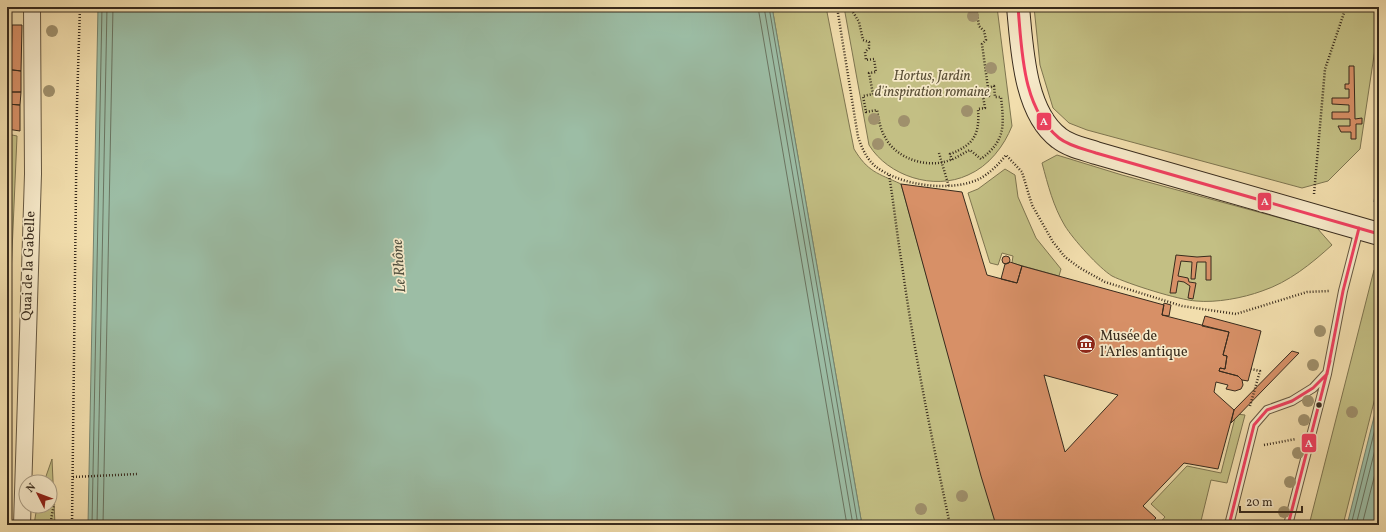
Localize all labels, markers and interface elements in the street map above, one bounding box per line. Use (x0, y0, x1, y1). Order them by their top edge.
park label: Hortus, Jardin d'inspiration romaine (875, 67, 989, 102)
line badge: A (1036, 112, 1052, 131)
text: A (1040, 115, 1048, 130)
line badge: A (1257, 192, 1272, 211)
text: A (1261, 195, 1269, 210)
street label: Quai de la Gabelle (18, 210, 40, 321)
water label: Le Rhône (388, 238, 412, 293)
place label: Musée de l'Arles antique (1100, 327, 1188, 362)
museum icon: Musée de l'Arles antique (1075, 333, 1097, 355)
unlabelled marker (1314, 400, 1324, 410)
line badge: A (1301, 433, 1317, 453)
text: A (1305, 437, 1313, 452)
north arrow (18, 474, 58, 514)
text: N (23, 480, 40, 496)
scale bar (1240, 488, 1302, 514)
text: 20 m (1246, 495, 1273, 511)

